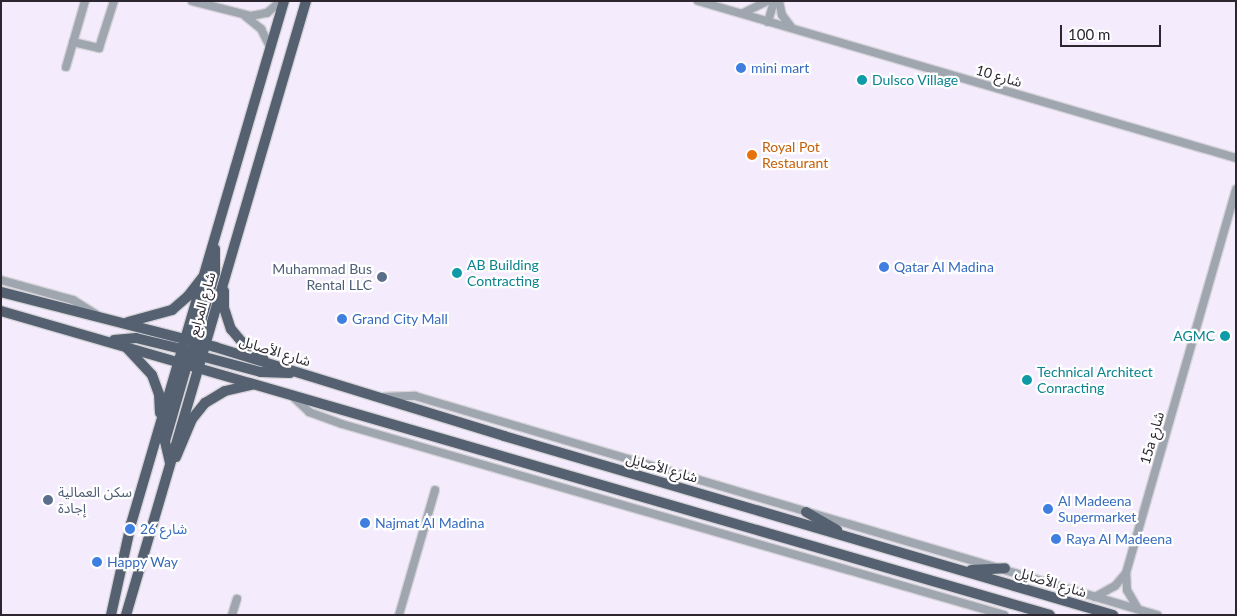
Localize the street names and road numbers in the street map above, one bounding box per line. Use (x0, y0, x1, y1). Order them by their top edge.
street label: شارع 10 (974, 61, 1024, 91)
street label: شارع المرابع (185, 270, 219, 338)
street label: شارع الأصايل (237, 332, 313, 370)
street label: 15a شارع (1136, 410, 1168, 466)
street label: شارع الأصايل (624, 450, 700, 486)
street label: شارع الأصايل (1013, 563, 1089, 601)

